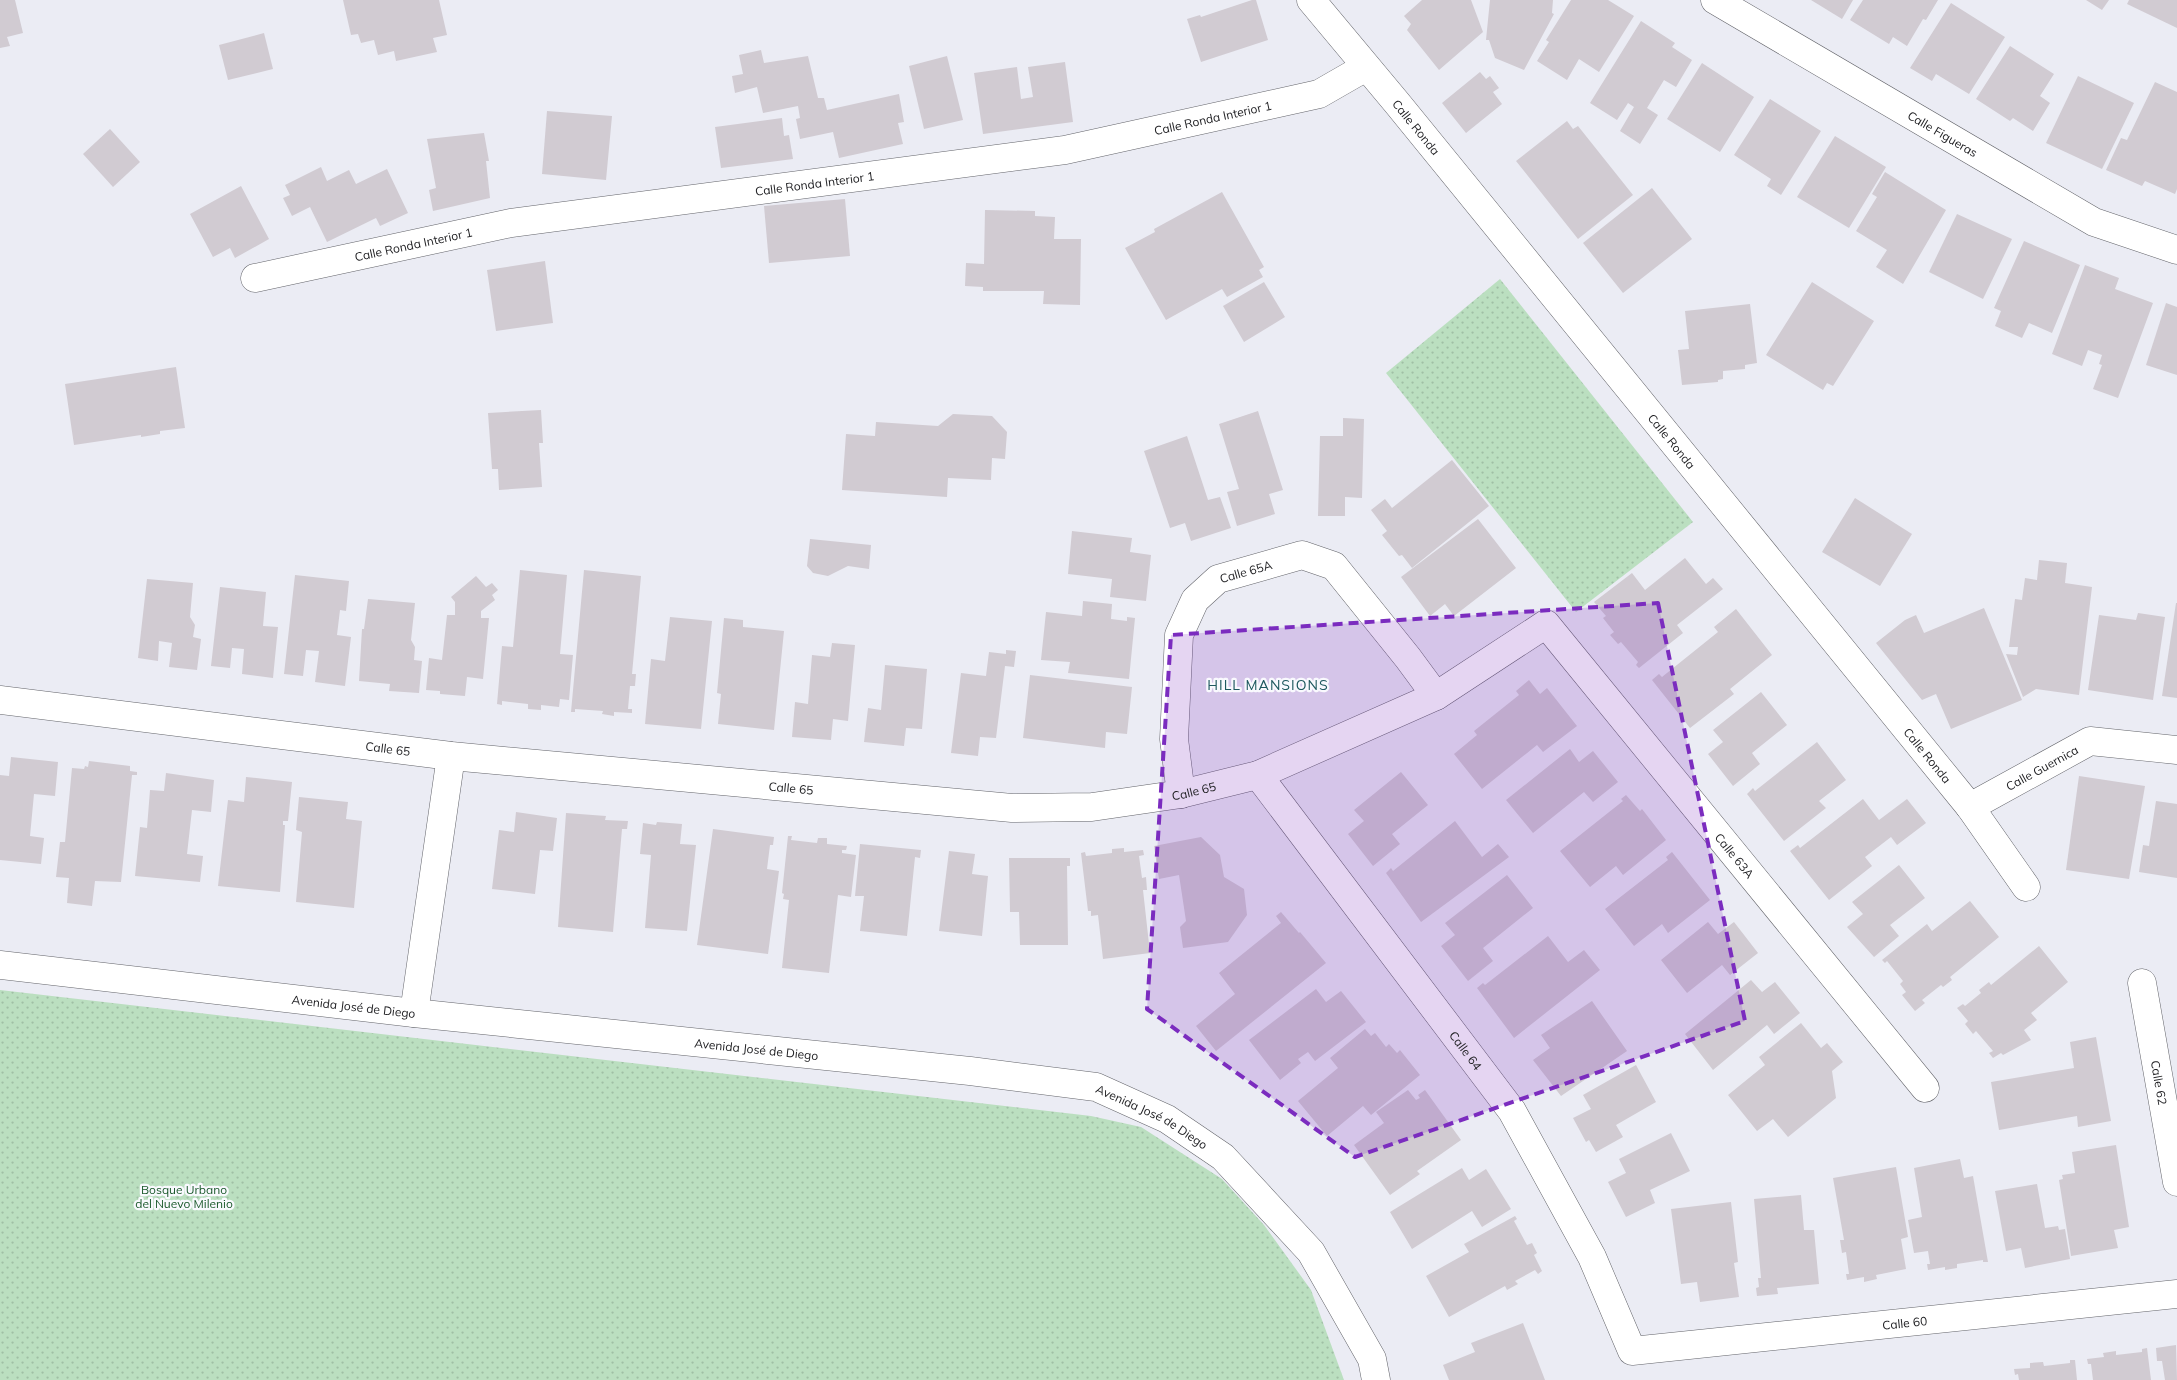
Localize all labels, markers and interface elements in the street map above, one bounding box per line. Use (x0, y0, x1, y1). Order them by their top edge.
street label: Calle Ronda (1389, 96, 1443, 158)
street label: Calle Ronda Interior 1 (1153, 97, 1273, 138)
street label: Calle Figueras (1905, 107, 1980, 160)
street label: Calle Ronda Interior 1 (754, 168, 875, 198)
street label: Calle Ronda Interior 1 (353, 224, 474, 264)
street label: Calle Ronda (1645, 410, 1699, 472)
street label: Calle 65A (1218, 556, 1274, 586)
district label: HILL MANSIONS (1207, 676, 1329, 694)
street label: Calle Ronda (1901, 724, 1955, 786)
street label: Calle 65 (365, 738, 411, 758)
street label: Calle Guernica (2003, 742, 2081, 793)
street label: Calle 65 (768, 778, 814, 797)
street label: Calle 65 (1171, 778, 1217, 803)
street label: Calle 63A (1712, 830, 1758, 881)
street label: Avenida José de Diego (291, 991, 417, 1021)
street label: Calle 64 (1446, 1028, 1486, 1073)
street label: Avenida José de Diego (694, 1035, 819, 1063)
street label: Calle 62 (2148, 1059, 2171, 1106)
street label: Avenida José de Diego (1094, 1081, 1211, 1152)
park label: Bosque Urbano del Nuevo Milenio (135, 1182, 233, 1211)
street label: Calle 60 (1882, 1313, 1928, 1332)

